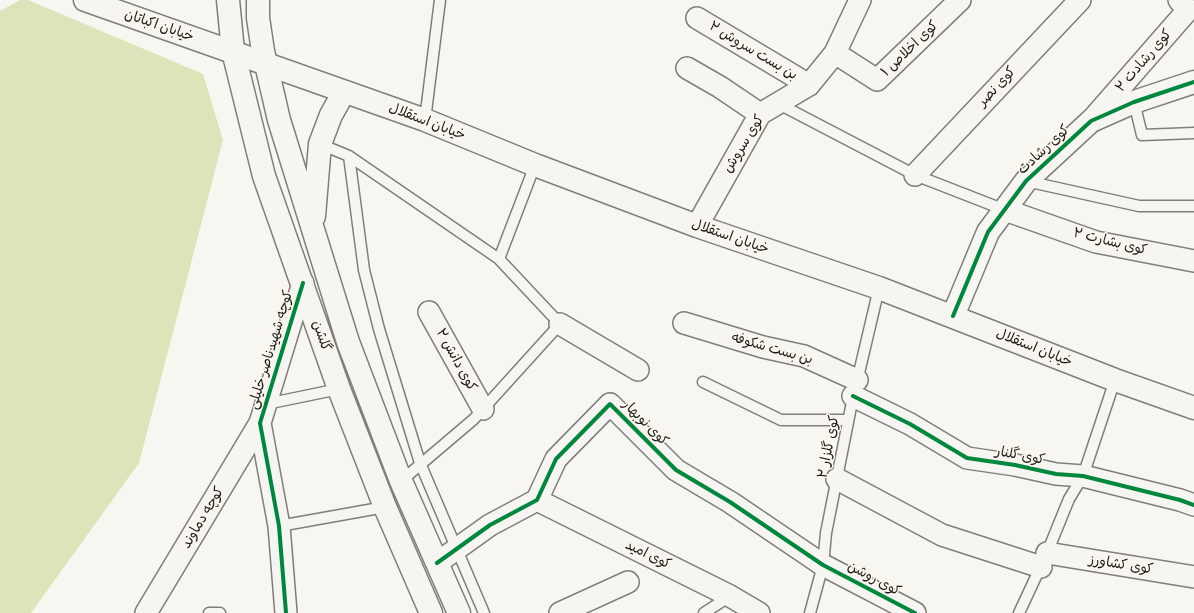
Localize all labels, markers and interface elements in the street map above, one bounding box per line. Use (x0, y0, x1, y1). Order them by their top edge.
street label: خیابان اکباتان (122, 6, 196, 46)
street label: کوی اخلاص ۱ (878, 17, 942, 81)
street label: بن بست سروش ۲ (706, 18, 800, 84)
street label: کوی رشادت ۲ (1112, 26, 1176, 96)
street label: کوی نصر (974, 64, 1020, 110)
street label: خیابان استقلال (386, 100, 468, 144)
street label: کوی سروش (720, 112, 768, 176)
street label: کوی رشادت (1014, 122, 1074, 178)
street label: خیابان استقلال (689, 216, 771, 258)
street label: کوی بشارت ۲ (1071, 225, 1149, 259)
street label: کوچه شهیدناصر خلیلی (245, 288, 297, 412)
street label: گلشن (308, 318, 334, 354)
street label: خیابان استقلال (993, 325, 1075, 371)
street label: کوی دانش ۲ (432, 326, 480, 394)
street label: بن بست شکوفه (729, 329, 815, 369)
street label: کوی نوبهار (618, 396, 672, 450)
street label: کوی گلزار ۲ (815, 414, 843, 480)
street label: کوی گلنار (994, 443, 1046, 469)
street label: کوچه دماوند (178, 484, 228, 552)
street label: کوی امید (622, 537, 674, 573)
street label: کوی کشاورز (1088, 552, 1154, 578)
street label: کوی روشن (844, 558, 904, 600)

